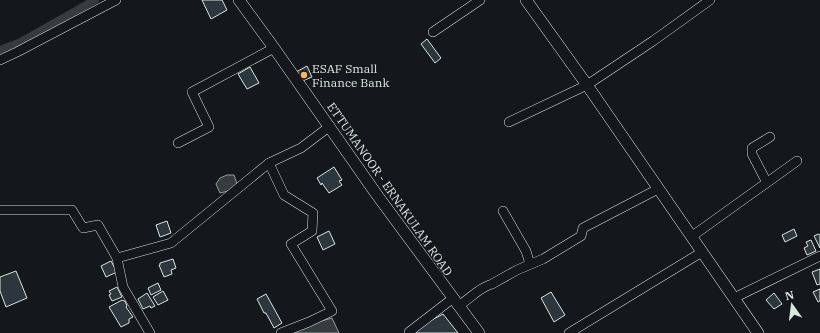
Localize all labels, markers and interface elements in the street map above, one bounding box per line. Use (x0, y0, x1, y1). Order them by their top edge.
place label: ESAF Small Finance Bank (312, 61, 389, 90)
marker: ESAF Small Finance Bank (299, 70, 309, 80)
street label: ETTUMANOOR - ERNAKULAM ROAD (324, 99, 456, 279)
north arrow (772, 285, 812, 325)
text: N (784, 287, 796, 303)

